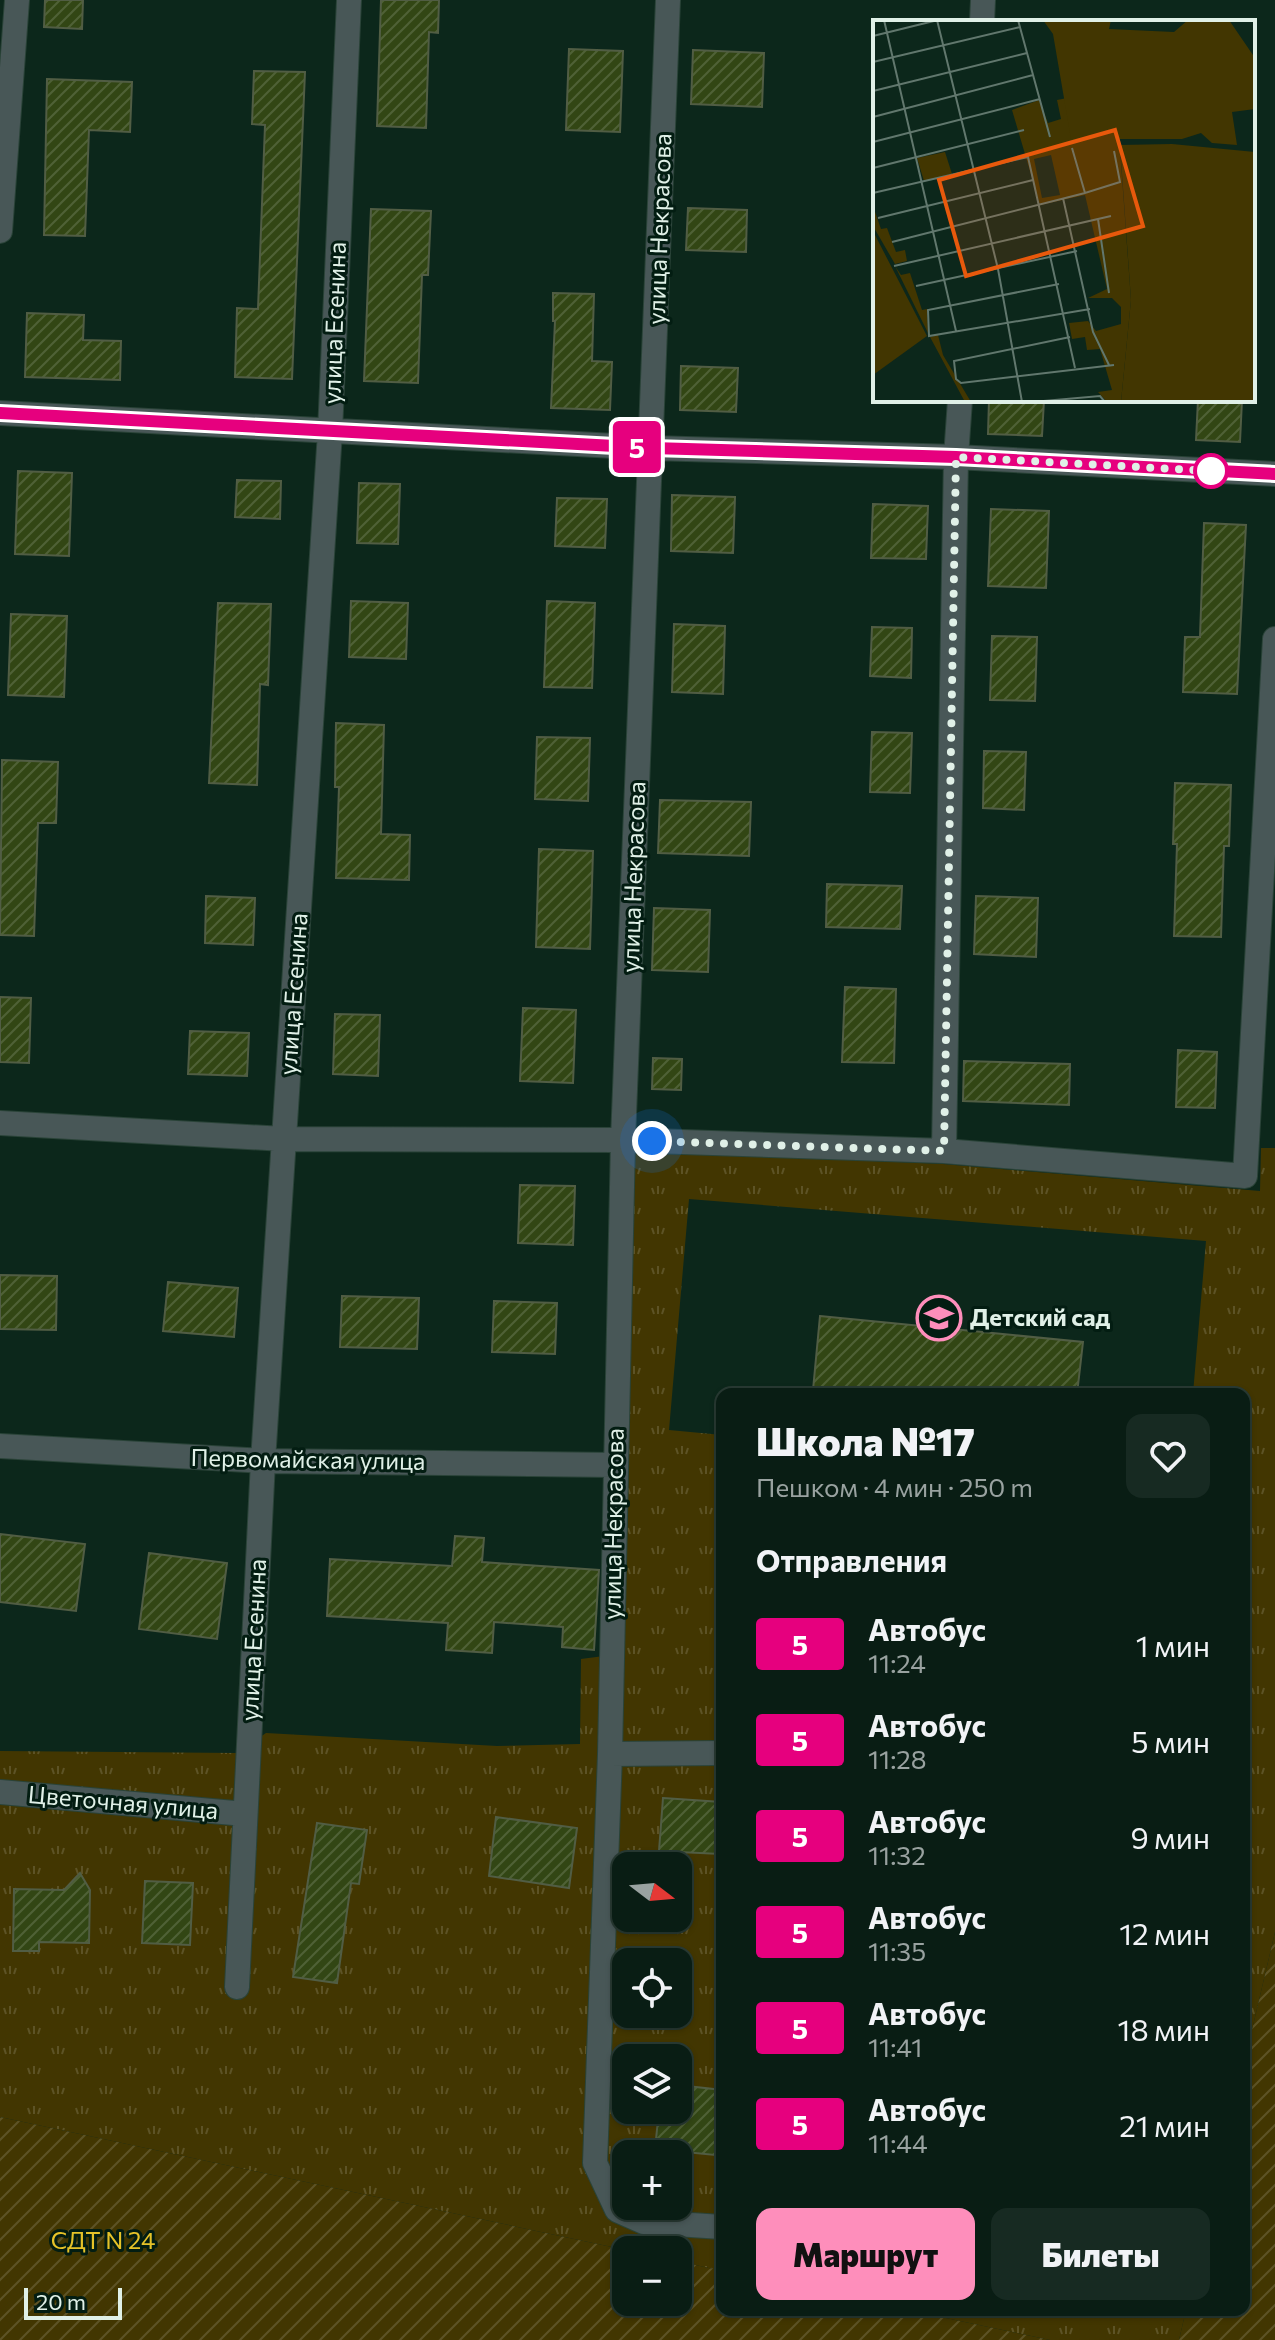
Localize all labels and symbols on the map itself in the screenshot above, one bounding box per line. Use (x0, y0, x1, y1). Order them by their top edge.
inset map (873, 20, 1255, 402)
street label: улица Некрасова (641, 133, 676, 325)
street label: улица Есенина (316, 241, 351, 405)
line badge: 5 (611, 421, 663, 473)
unlabelled marker (1194, 454, 1228, 488)
street label: улица Некрасова (615, 781, 650, 973)
street label: улица Есенина (272, 912, 313, 1076)
your location (632, 1121, 672, 1161)
school or university icon: Детский сад (915, 1294, 963, 1342)
place label: Детский сад (970, 1302, 1111, 1331)
street label: улица Некрасова (596, 1428, 629, 1620)
street label: Первомайская улица (190, 1442, 426, 1475)
street label: улица Есенина (234, 1558, 271, 1722)
street label: Цветочная улица (27, 1779, 219, 1824)
north arrow (612, 1852, 692, 1932)
park label: СДТ N 24 (51, 2225, 155, 2254)
scale bar (24, 2284, 122, 2320)

